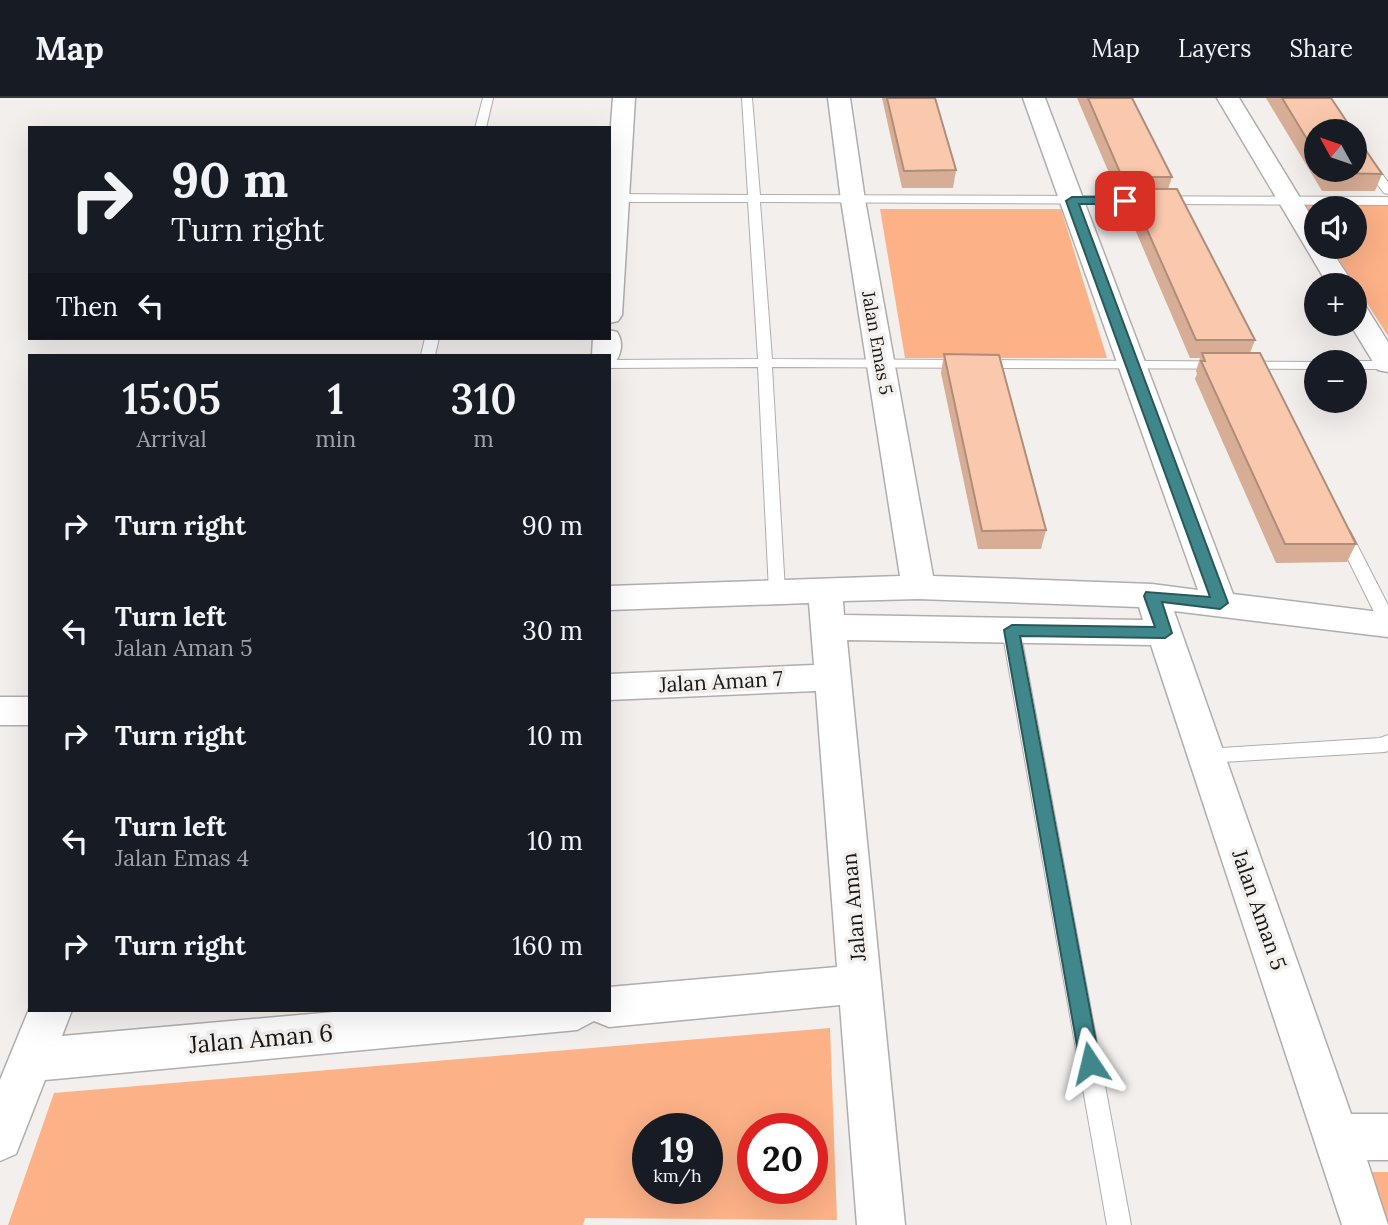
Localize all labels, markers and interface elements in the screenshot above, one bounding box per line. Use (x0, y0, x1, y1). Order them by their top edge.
text: Map (35, 27, 104, 69)
text: Map (1091, 33, 1140, 64)
text: Layers (1178, 33, 1251, 64)
text: Share (1289, 33, 1353, 64)
north arrow (1304, 119, 1367, 182)
map controls (1304, 119, 1367, 413)
text: 90 m (171, 148, 288, 210)
icon: right (56, 154, 147, 245)
pin (1095, 171, 1155, 231)
icon: arrive (1106, 182, 1144, 220)
button: sound (1304, 196, 1367, 259)
text: Turn right (171, 209, 324, 250)
button: + (1304, 273, 1367, 336)
icon: left (132, 287, 170, 325)
street label: Jalan Emas 5 (857, 288, 898, 397)
text: Then (56, 290, 118, 323)
button: − (1304, 350, 1367, 413)
text: 15:05 (122, 372, 221, 426)
text: 1 (328, 372, 344, 426)
text: 310 (450, 372, 517, 426)
text: Arrival (136, 424, 207, 453)
text: min (315, 424, 356, 453)
text: m (473, 424, 494, 453)
icon: right (56, 507, 94, 545)
text: Turn right (115, 509, 246, 542)
text: 90 m (522, 509, 583, 542)
text: Turn left (115, 600, 226, 633)
icon: left (56, 612, 94, 650)
text: 30 m (522, 614, 583, 647)
text: Jalan Aman 5 (115, 633, 253, 662)
street label: Jalan Aman 7 (657, 665, 784, 698)
icon: right (56, 717, 94, 755)
text: Turn right (115, 719, 246, 752)
text: 10 m (527, 719, 583, 752)
text: Turn left (115, 810, 226, 843)
icon: left (56, 822, 94, 860)
text: 10 m (527, 824, 583, 857)
text: Jalan Emas 4 (115, 843, 249, 872)
street label: Jalan Aman 5 (1226, 845, 1293, 974)
street label: Jalan Aman (835, 851, 872, 963)
icon: right (56, 927, 94, 965)
text: Turn right (115, 929, 246, 962)
text: 160 m (512, 929, 583, 962)
street label: Jalan Aman 6 (187, 1017, 334, 1060)
position arrow (1053, 1026, 1127, 1100)
speed limit sign: 20 (737, 1113, 828, 1204)
text: 19 (660, 1127, 695, 1172)
text: km/h (653, 1164, 702, 1187)

